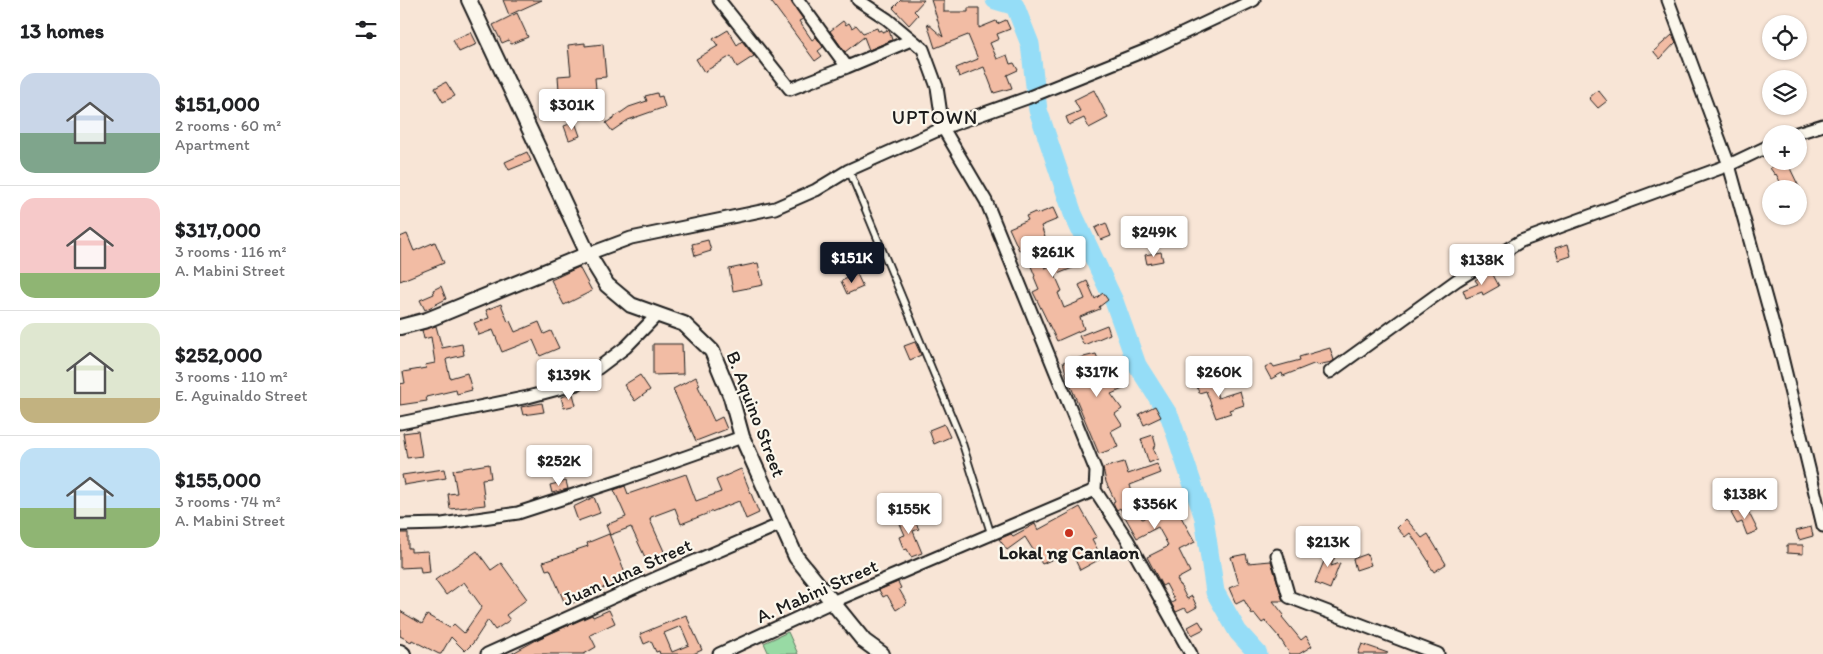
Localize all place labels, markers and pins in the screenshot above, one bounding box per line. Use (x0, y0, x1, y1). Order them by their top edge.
pin: $301K (537, 88, 607, 131)
pin: $249K (1119, 216, 1189, 258)
pin: $261K (1018, 236, 1088, 278)
pin: $151K (817, 242, 887, 284)
pin: $138K (1447, 244, 1517, 286)
pin: $317K (1062, 356, 1132, 398)
pin: $260K (1184, 356, 1254, 398)
pin: $139K (534, 358, 604, 401)
pin: $252K (524, 444, 594, 487)
pin: $138K (1710, 478, 1780, 520)
pin: $356K (1120, 488, 1190, 530)
pin: $155K (874, 492, 944, 535)
pin: $213K (1293, 526, 1363, 568)
marker: Lokal ng Canlaon (1063, 527, 1075, 539)
place label: Lokal ng Canlaon (999, 541, 1139, 564)

